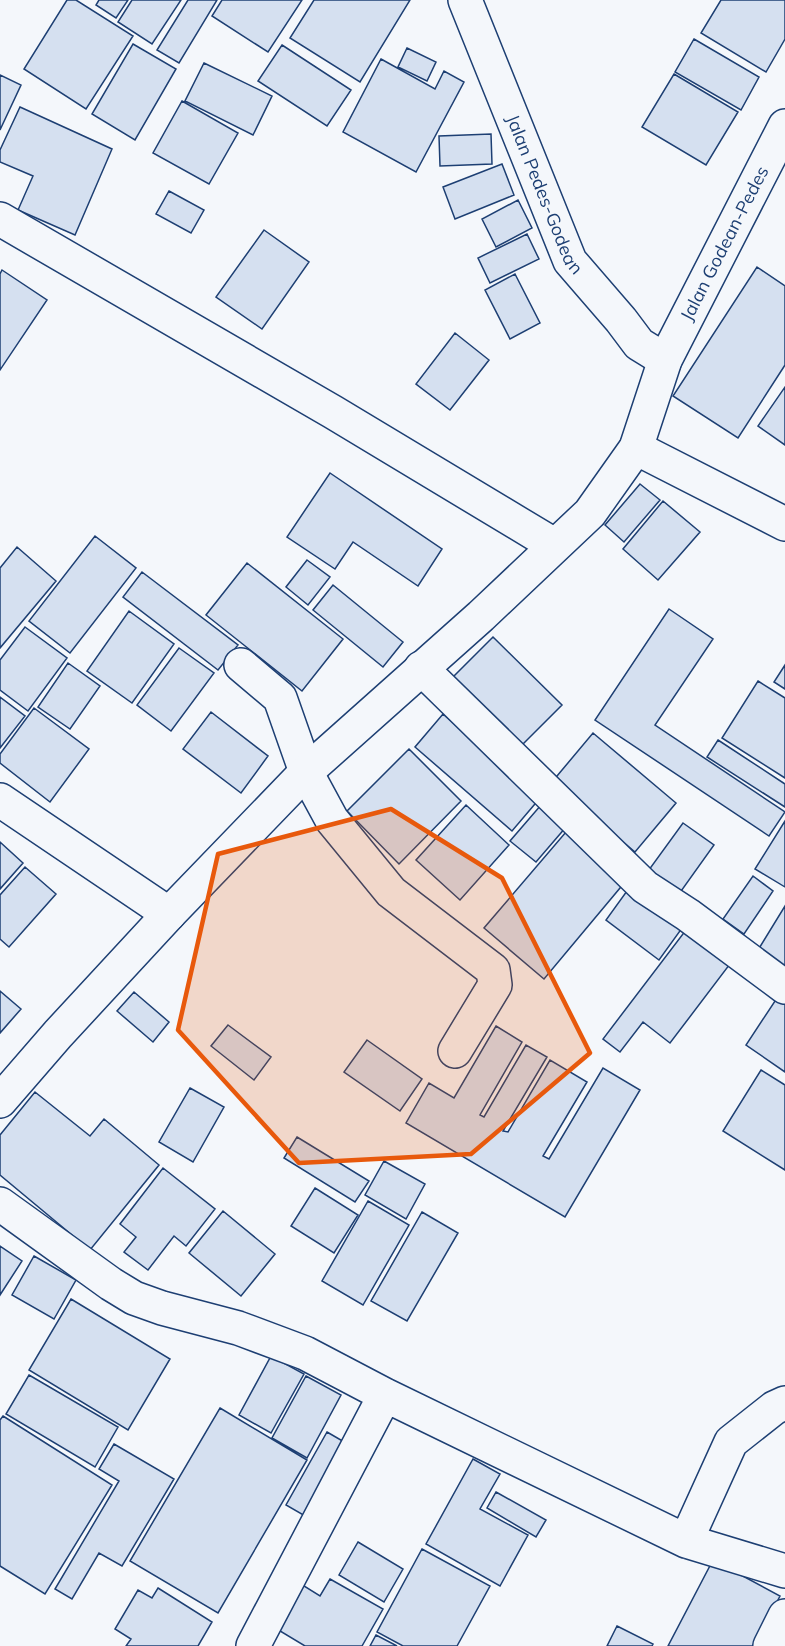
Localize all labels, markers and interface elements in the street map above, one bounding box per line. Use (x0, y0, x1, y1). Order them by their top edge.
street label: Jalan Pedes-Godean (501, 111, 588, 279)
street label: Jalan Godean-Pedes (675, 162, 774, 325)

